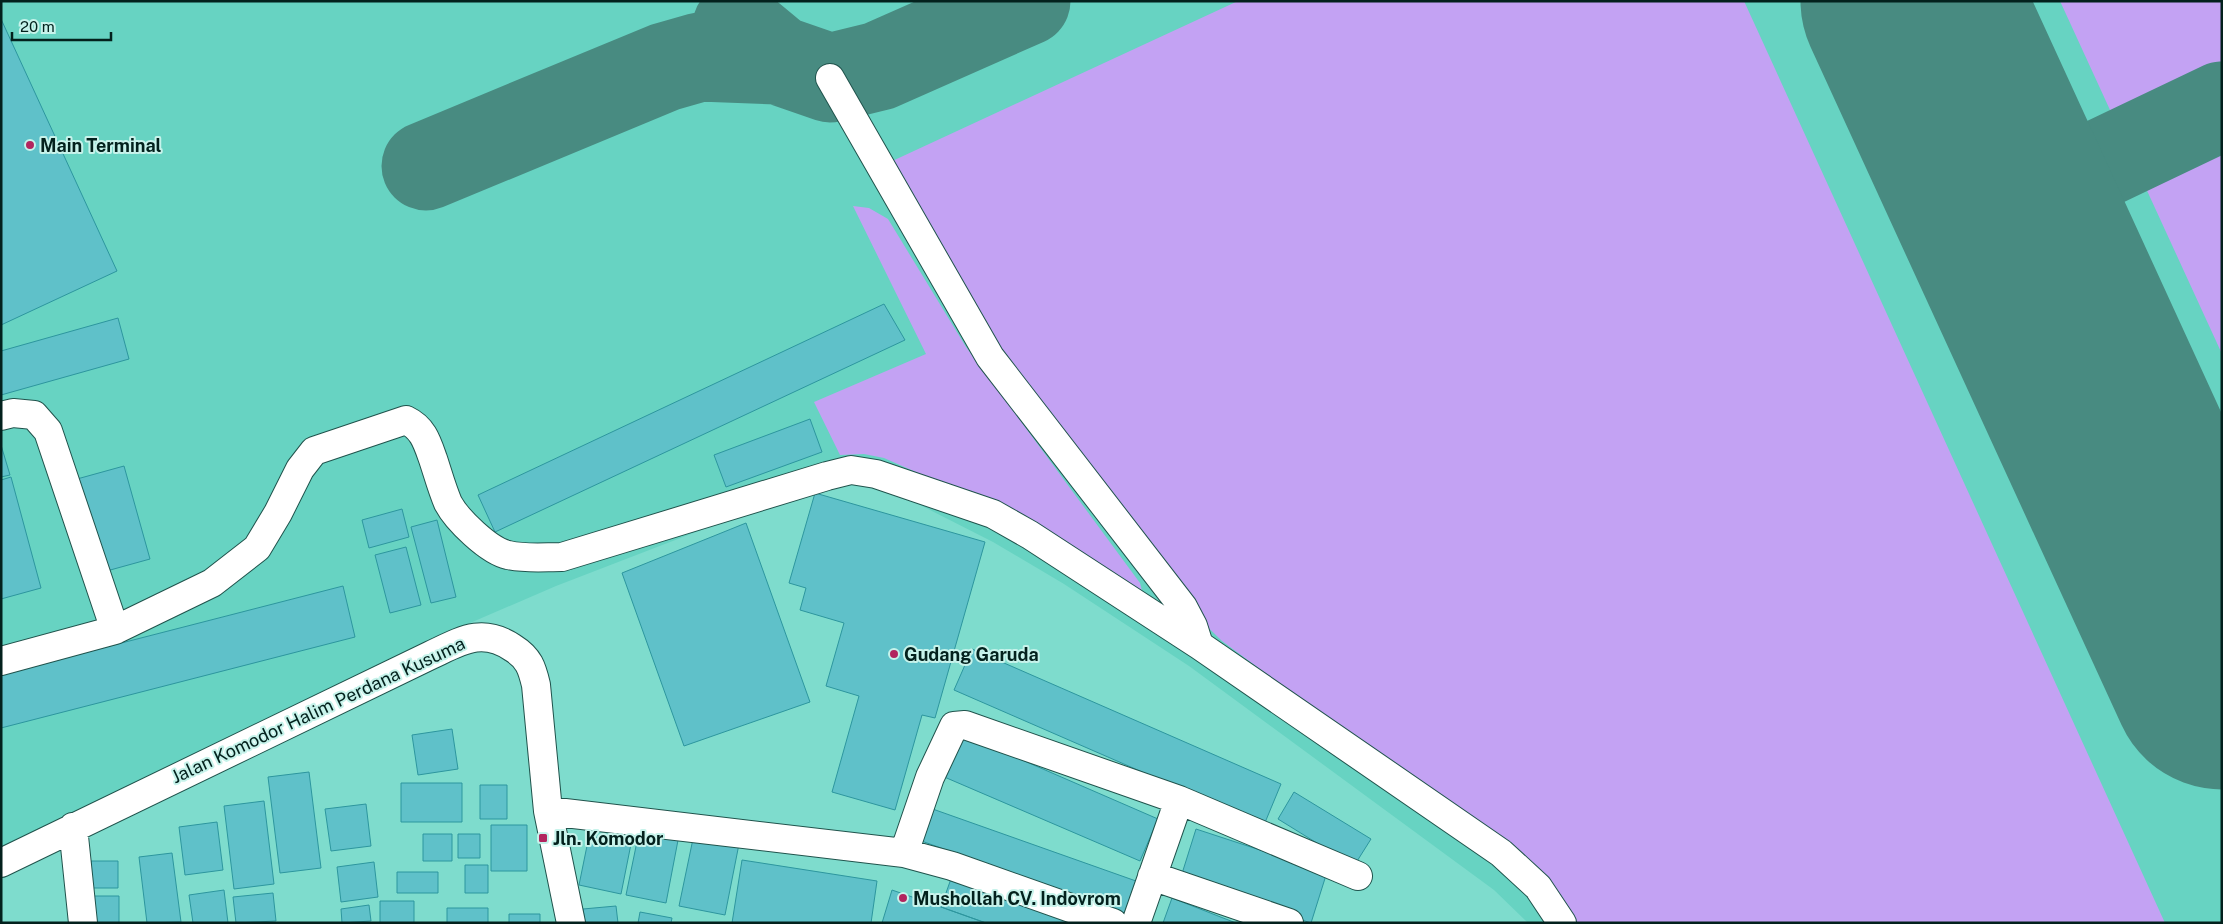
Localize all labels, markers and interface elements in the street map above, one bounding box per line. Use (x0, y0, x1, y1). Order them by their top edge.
scale bar (12, 10, 111, 42)
text: 20 m (20, 18, 55, 35)
place label: Main Terminal (40, 135, 162, 156)
marker: Main Terminal (24, 139, 36, 151)
street label: Jalan Komodor Halim Perdana Kusuma (168, 632, 468, 788)
place label: Gudang Garuda (904, 644, 1039, 665)
marker: Gudang Garuda (888, 648, 900, 660)
place label: Jln. Komodor (553, 828, 664, 849)
marker: Jln. Komodor (537, 832, 549, 844)
place label: Mushollah CV. Indovrom (913, 888, 1121, 909)
marker: Mushollah CV. Indovrom (897, 892, 909, 904)

